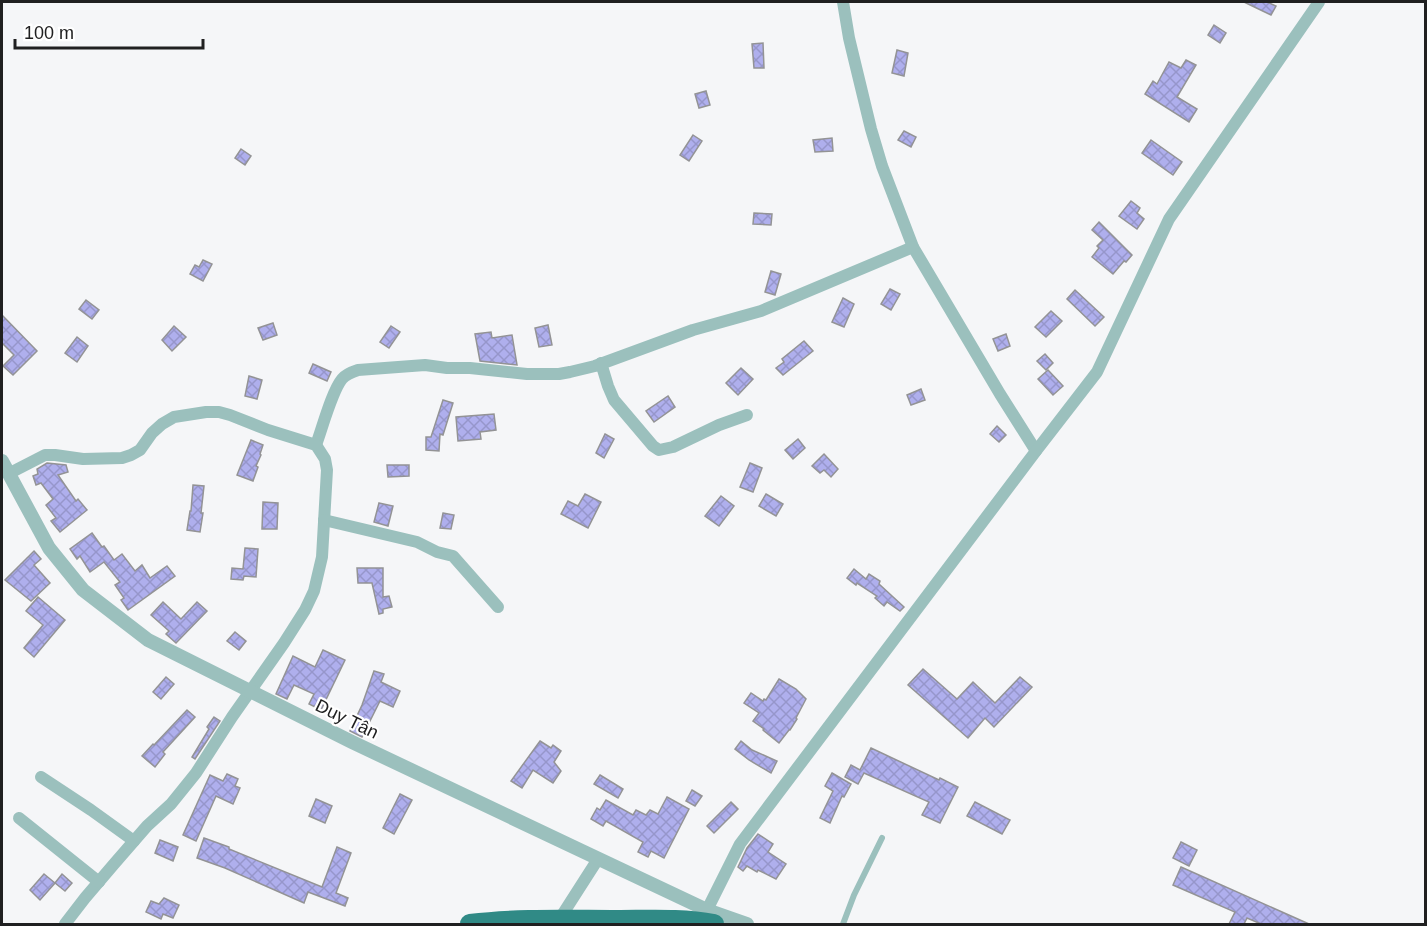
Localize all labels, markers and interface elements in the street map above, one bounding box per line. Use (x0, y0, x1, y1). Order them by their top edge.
scale bar (15, 12, 202, 50)
text: 100 m (24, 23, 74, 43)
street label: Duy Tân (312, 695, 382, 743)

